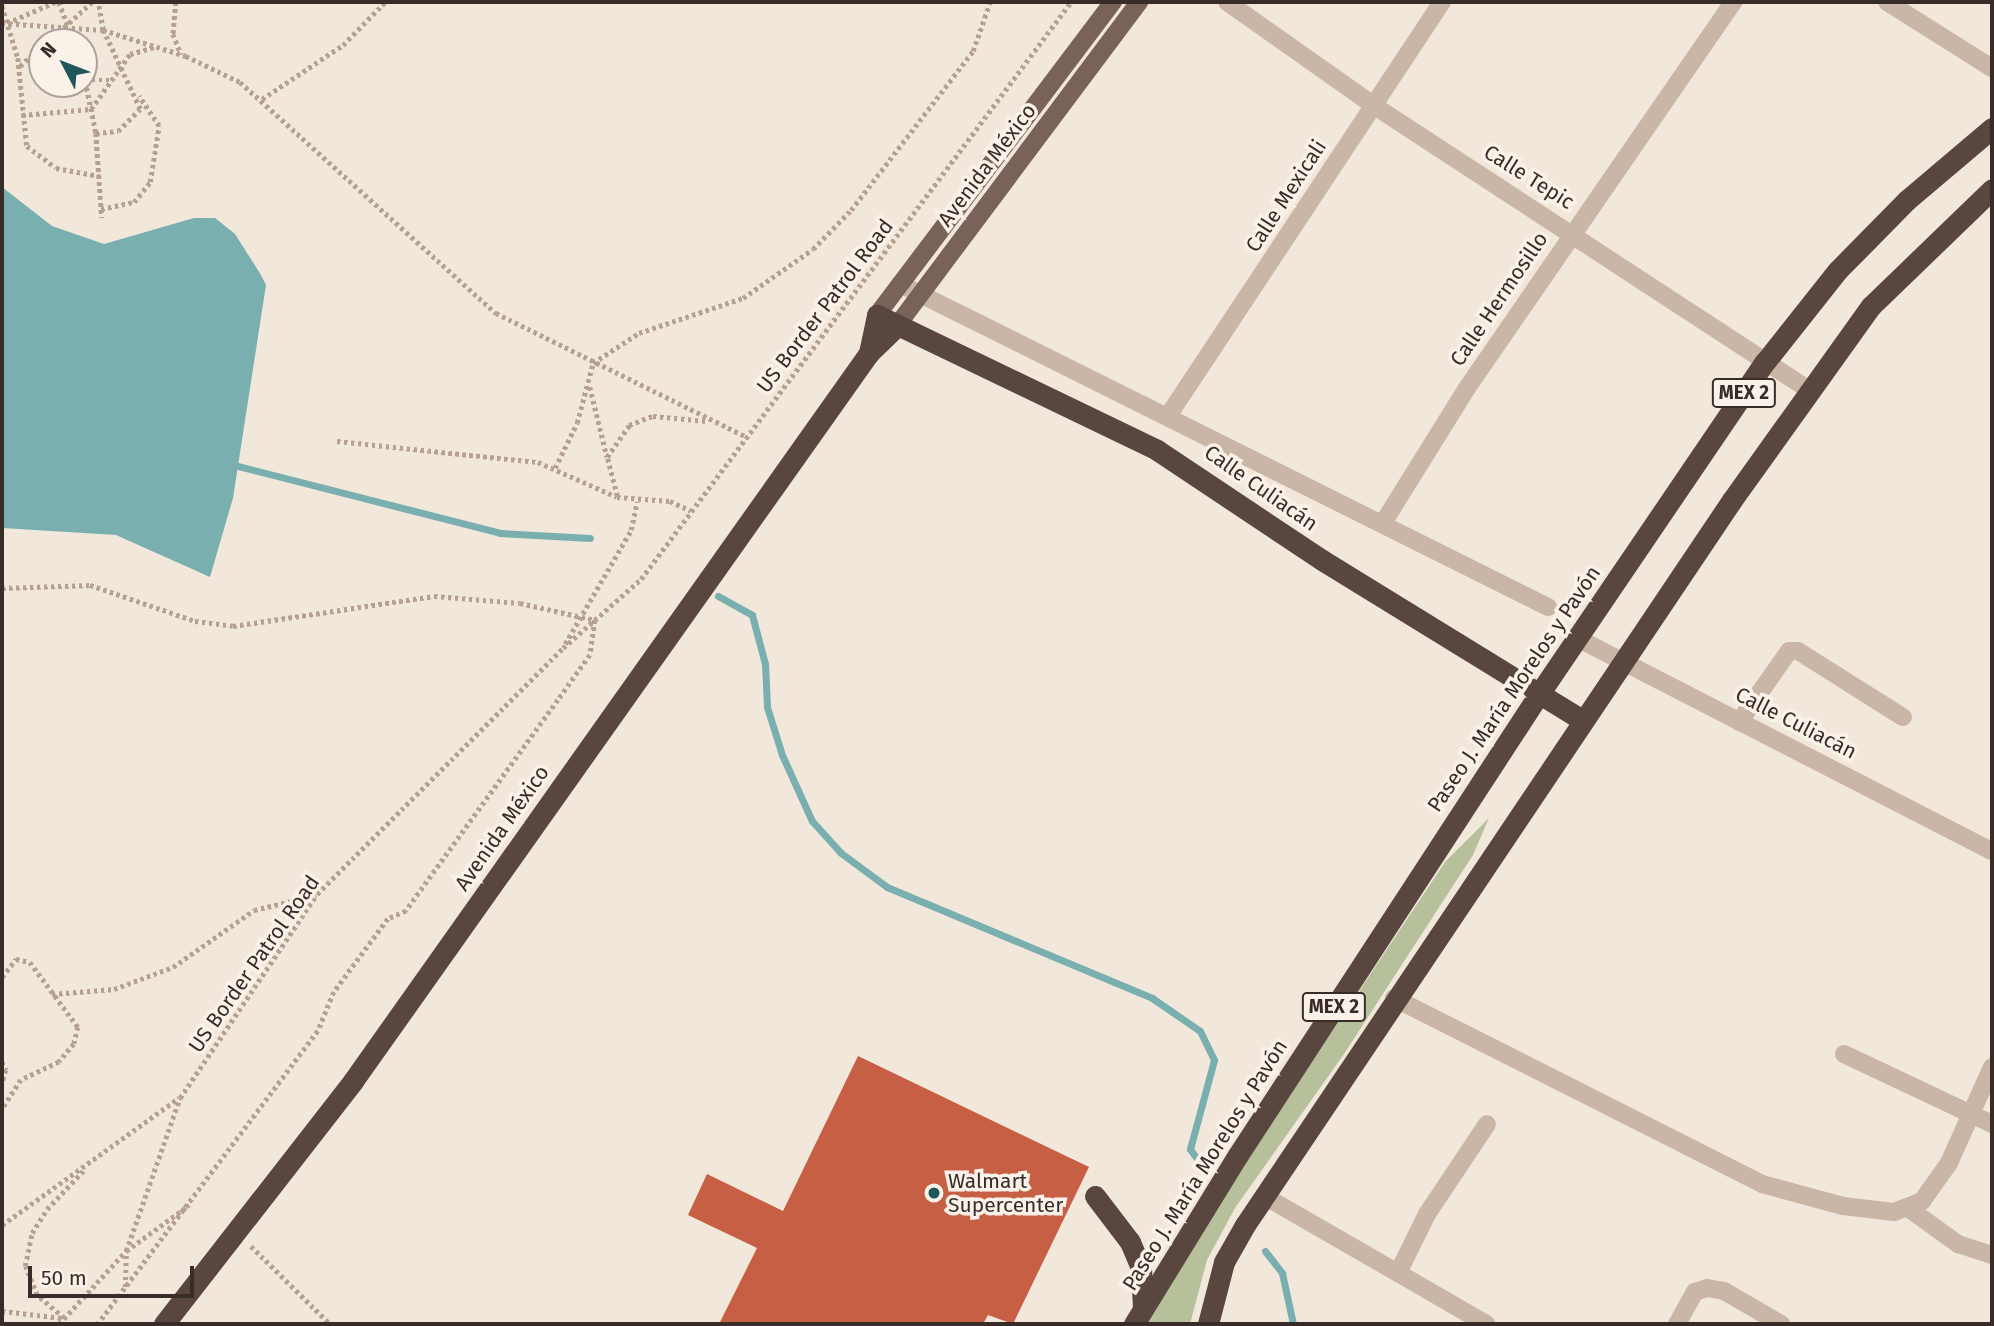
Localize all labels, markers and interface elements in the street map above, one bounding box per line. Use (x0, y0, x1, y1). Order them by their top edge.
north arrow (28, 28, 98, 98)
text: N (36, 38, 61, 62)
street label: Avenida México (933, 99, 1041, 231)
street label: Calle Mexicali (1240, 135, 1332, 257)
street label: Calle Tepic (1479, 139, 1579, 215)
street label: US Border Patrol Road (751, 214, 899, 398)
street label: Calle Hermosillo (1445, 227, 1553, 371)
road number: MEX 2 (1711, 378, 1777, 408)
street label: Calle Culiacán (1199, 440, 1323, 536)
street label: Paseo J. María Morelos y Pavón (1422, 561, 1606, 817)
street label: Calle Culiacán (1731, 682, 1861, 764)
street label: Avenida México (449, 761, 555, 895)
street label: US Border Patrol Road (183, 870, 325, 1058)
road number: MEX 2 (1301, 992, 1367, 1023)
street label: Paseo J. María Morelos y Pavón (1117, 1035, 1293, 1295)
place label: Walmart Supercenter (948, 1168, 1063, 1218)
marker: Walmart Supercenter (926, 1185, 942, 1201)
scale bar (32, 1252, 198, 1296)
text: 50 m (41, 1265, 87, 1291)

